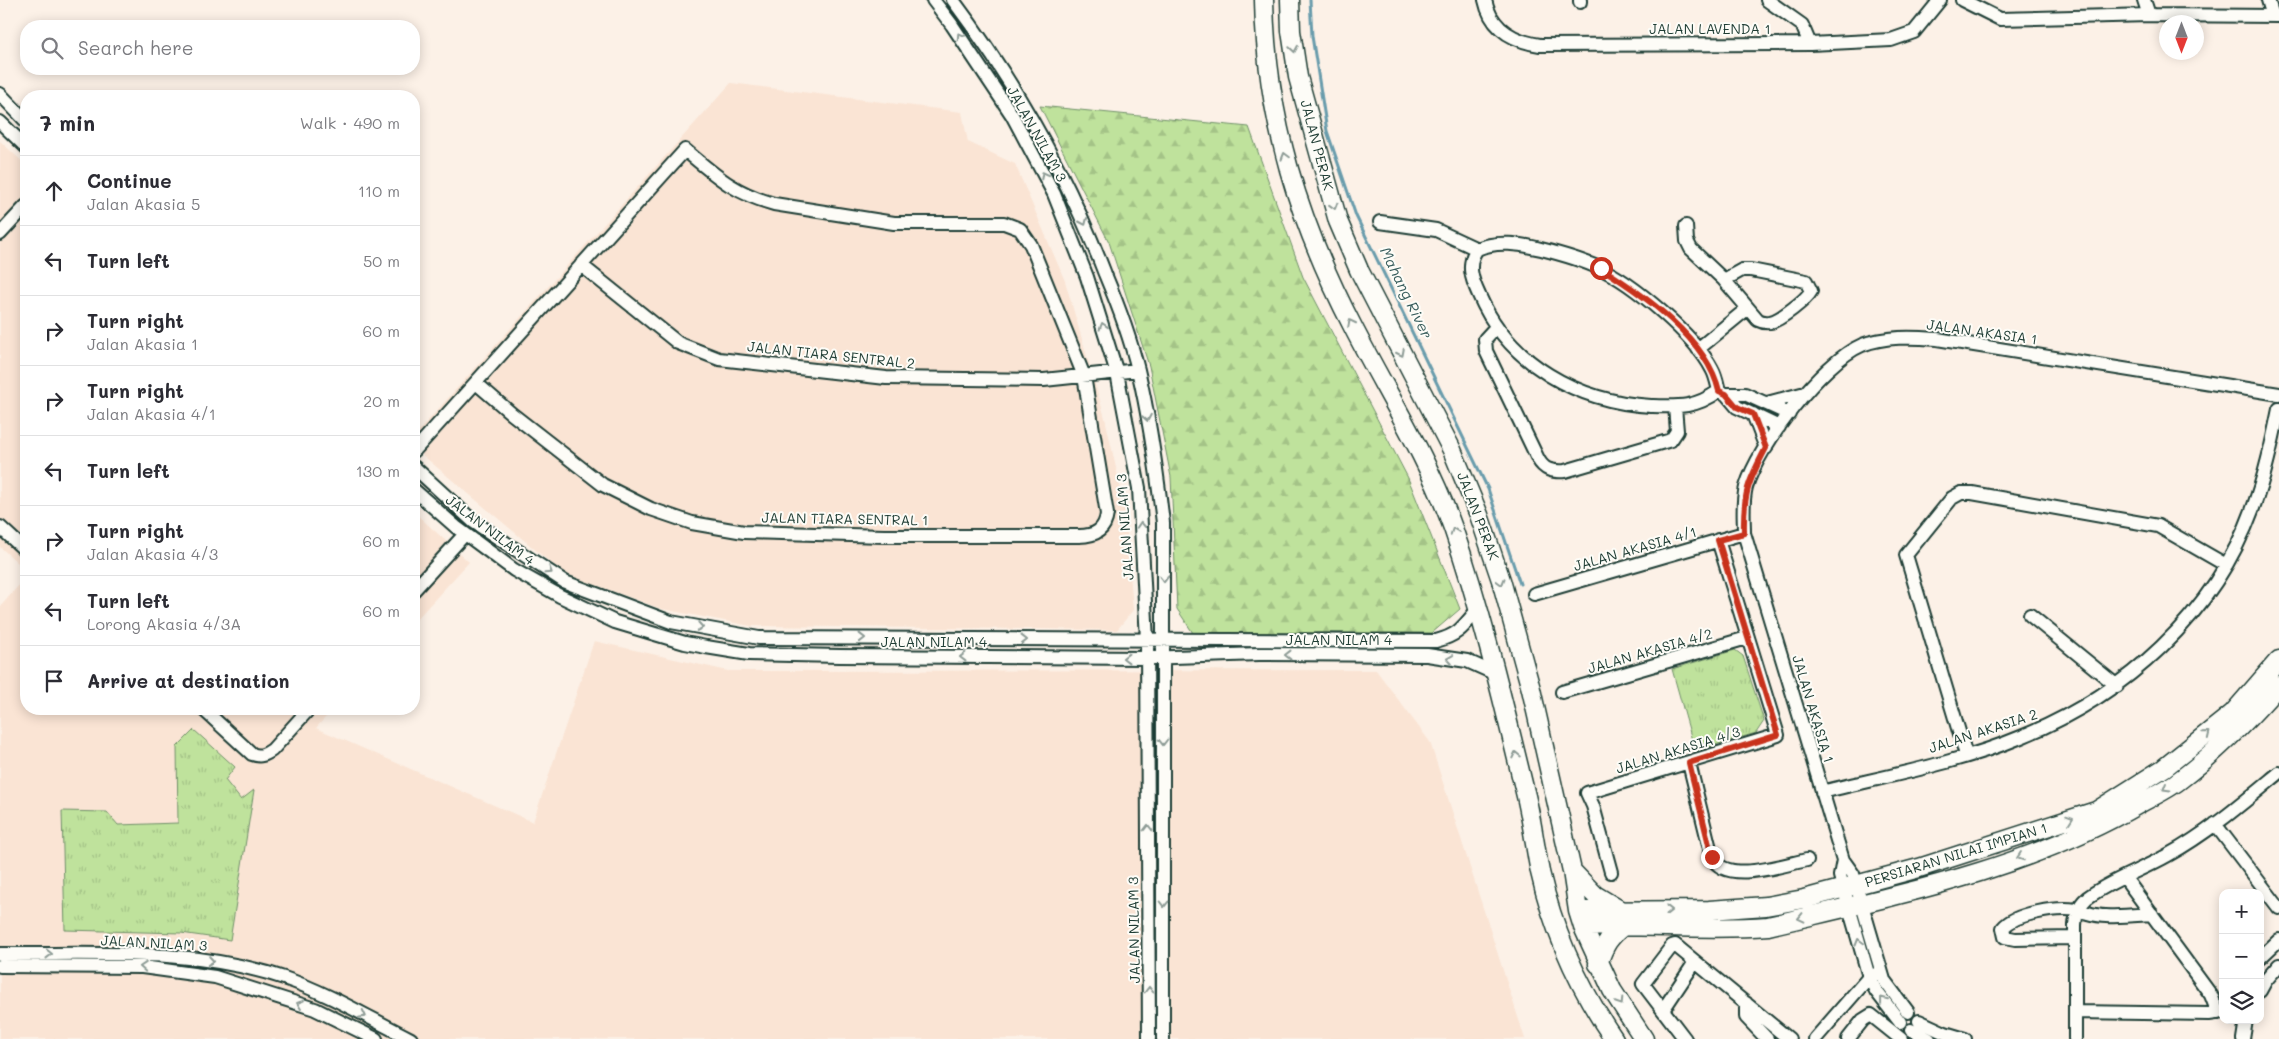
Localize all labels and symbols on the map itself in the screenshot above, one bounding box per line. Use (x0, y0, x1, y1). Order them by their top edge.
north arrow (2159, 15, 2204, 60)
street label: JALAN LAVENDA 1 (1649, 19, 1771, 38)
one-way arrow (957, 32, 966, 42)
one-way arrow (1288, 45, 1299, 53)
street label: JALAN NILAM 3 (1003, 83, 1072, 185)
street label: JALAN PERAK (1296, 98, 1339, 193)
one-way arrow (1280, 152, 1291, 160)
one-way arrow (1040, 171, 1050, 180)
one-way arrow (1328, 201, 1338, 210)
one-way arrow (1078, 218, 1088, 226)
water label: Mahang River (1376, 243, 1438, 342)
route start (1590, 257, 1613, 280)
street label: JALAN AKASIA 1 (1926, 314, 2039, 349)
one-way arrow (1347, 319, 1357, 328)
one-way arrow (1098, 322, 1108, 331)
street label: JALAN TIARA SENTRAL 2 (746, 336, 916, 373)
one-way arrow (1395, 348, 1405, 357)
one-way arrow (1142, 414, 1152, 423)
street label: JALAN PERAK (1453, 469, 1504, 563)
street label: JALAN NILAM 3 (1111, 473, 1138, 581)
street label: JALAN NILAM 4 (442, 490, 539, 570)
street label: JALAN TIARA SENTRAL 1 (761, 508, 929, 529)
one-way arrow (1136, 521, 1146, 529)
street label: JALAN AKASIA 4/1 (1571, 522, 1699, 575)
one-way arrow (1450, 528, 1460, 536)
one-way arrow (543, 565, 552, 574)
one-way arrow (1159, 576, 1169, 584)
one-way arrow (1496, 577, 1506, 585)
one-way arrow (696, 622, 705, 632)
street label: JALAN AKASIA 4/2 (1585, 624, 1714, 677)
street label: JALAN NILAM 4 (1286, 630, 1393, 649)
street label: JALAN NILAM 4 (881, 632, 988, 651)
one-way arrow (858, 633, 866, 643)
one-way arrow (1021, 634, 1029, 645)
one-way arrow (1284, 649, 1292, 660)
one-way arrow (959, 652, 966, 662)
one-way arrow (1121, 653, 1129, 663)
street label: JALAN AKASIA 1 (1788, 653, 1839, 765)
one-way arrow (1446, 654, 1455, 664)
street label: JALAN AKASIA 2 (1926, 704, 2040, 757)
street label: JALAN AKASIA 4/3 (1613, 722, 1742, 777)
one-way arrow (2201, 731, 2211, 740)
one-way arrow (1158, 738, 1168, 746)
one-way arrow (1511, 751, 1522, 760)
one-way arrow (2163, 782, 2172, 792)
one-way arrow (2065, 815, 2074, 825)
street label: PERSIARAN NILAI IMPIAN 1 (1862, 818, 2049, 891)
one-way arrow (1143, 824, 1153, 832)
route end (1701, 846, 1724, 869)
one-way arrow (2016, 851, 2024, 861)
street label: JALAN NILAM 3 (1123, 877, 1144, 983)
one-way arrow (1159, 901, 1169, 909)
one-way arrow (1666, 905, 1673, 915)
one-way arrow (1797, 912, 1806, 923)
street label: JALAN NILAM 3 (100, 930, 208, 955)
one-way arrow (1854, 937, 1865, 946)
one-way arrow (45, 949, 53, 959)
one-way arrow (207, 956, 215, 966)
one-way arrow (139, 962, 147, 973)
one-way arrow (1144, 986, 1154, 994)
one-way arrow (1614, 997, 1623, 1006)
one-way arrow (1881, 997, 1889, 1006)
one-way arrow (297, 1000, 305, 1010)
one-way arrow (358, 1009, 367, 1019)

